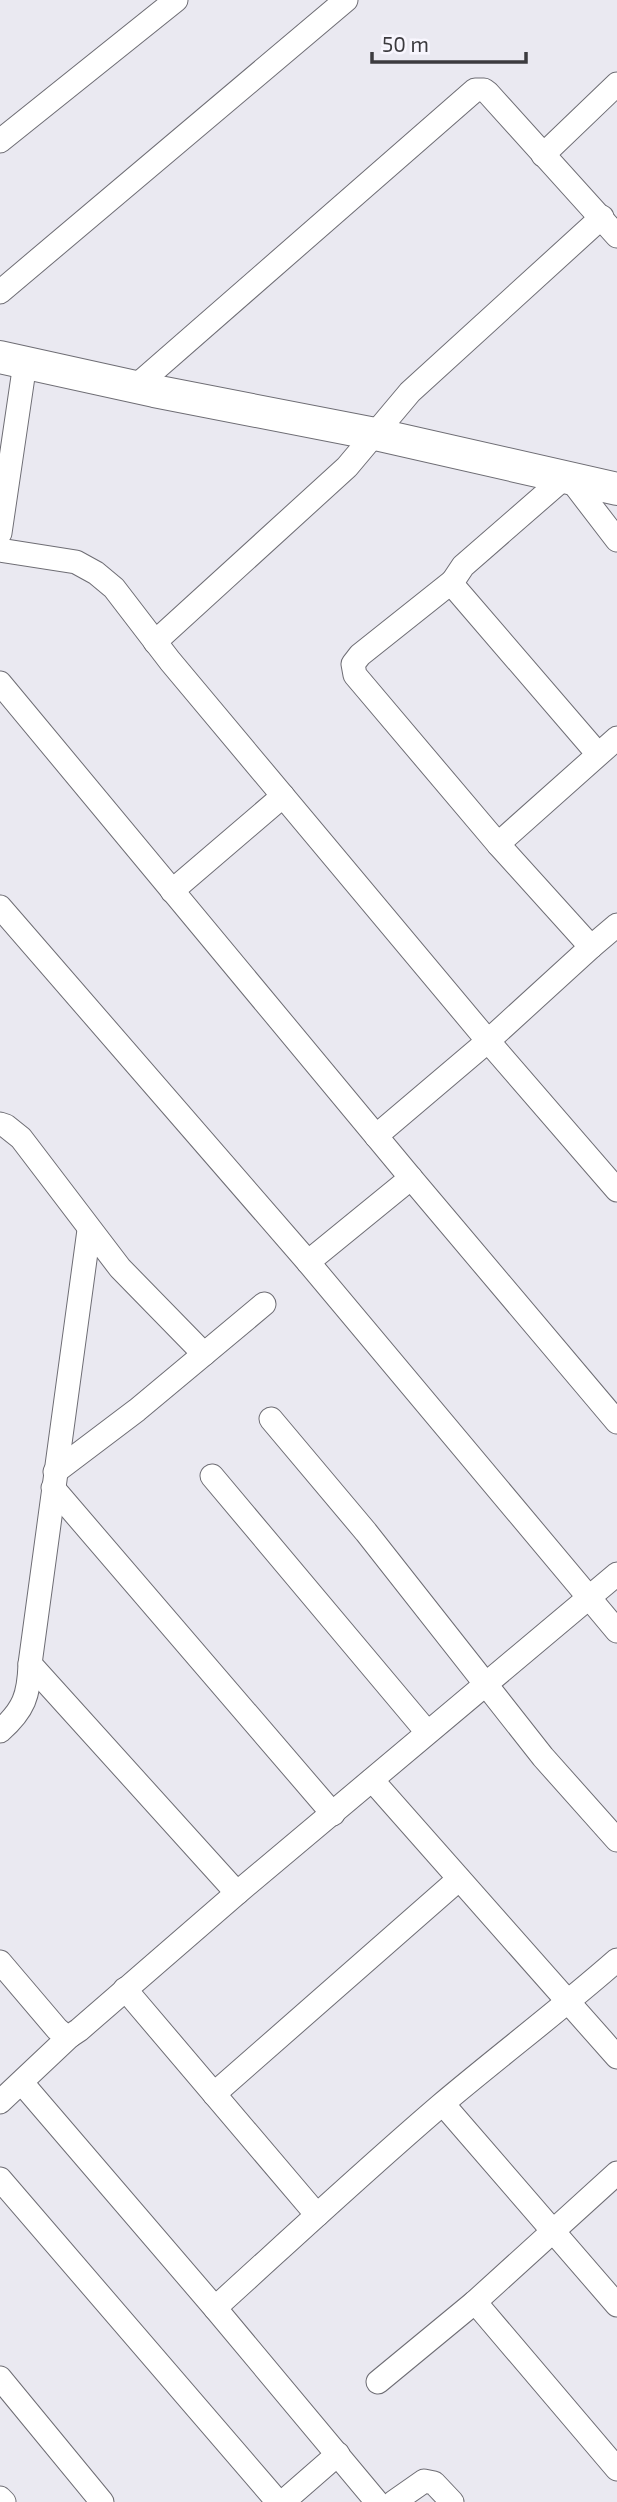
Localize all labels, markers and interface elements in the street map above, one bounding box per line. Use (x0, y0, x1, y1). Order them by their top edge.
scale bar (372, 21, 526, 65)
text: 50 m (382, 31, 429, 56)

